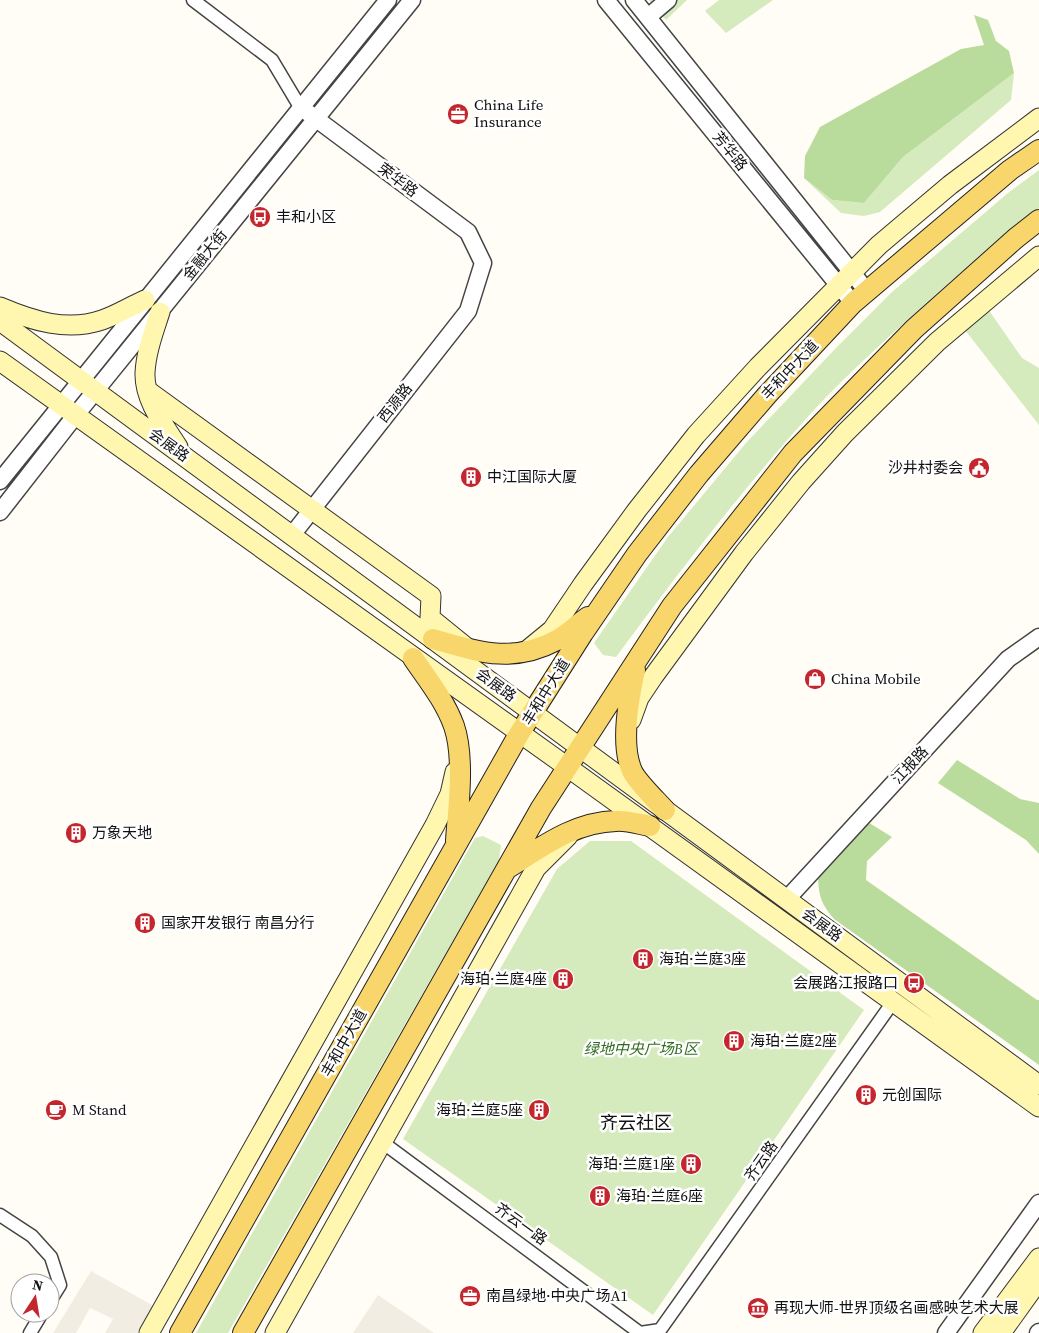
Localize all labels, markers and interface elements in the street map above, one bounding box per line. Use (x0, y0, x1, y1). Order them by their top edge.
place label: China Life Insurance (474, 94, 544, 132)
office icon: China Life Insurance (446, 102, 470, 126)
street label: 芳华路 (708, 127, 753, 175)
street label: 荣华路 (374, 158, 423, 202)
bus stop icon: 丰和小区 (248, 205, 272, 229)
place label: 丰和小区 (276, 206, 336, 227)
street label: 金融大街 (178, 225, 232, 285)
street label: 丰和中大道 (756, 335, 823, 404)
street label: 西源路 (372, 378, 417, 427)
street label: 会展路 (145, 423, 194, 466)
public building icon: 沙井村委会 (967, 456, 991, 480)
place label: 沙井村委会 (888, 457, 963, 478)
building icon: 中江国际大厦 (459, 465, 483, 489)
place label: 中江国际大厦 (487, 466, 577, 487)
street label: 丰和中大道 (517, 654, 574, 729)
street label: 会展路 (472, 663, 521, 706)
shop icon: China Mobile (803, 667, 827, 691)
place label: China Mobile (831, 668, 921, 689)
street label: 江报路 (887, 741, 933, 788)
building icon: 万象天地 (64, 821, 88, 845)
place label: 万象天地 (92, 822, 152, 843)
street label: 会展路 (798, 903, 847, 946)
building icon: 国家开发银行 南昌分行 (133, 911, 157, 935)
place label: 国家开发银行 南昌分行 (161, 912, 315, 933)
building icon: 海珀·兰庭3座 (631, 947, 655, 971)
place label: 海珀·兰庭3座 (659, 948, 746, 969)
building icon: 海珀·兰庭4座 (551, 967, 575, 991)
place label: 海珀·兰庭4座 (460, 968, 547, 989)
bus stop icon: 会展路江报路口 (902, 971, 926, 995)
place label: 会展路江报路口 (793, 972, 898, 993)
street label: 丰和中大道 (316, 1005, 371, 1080)
building icon: 海珀·兰庭2座 (722, 1029, 746, 1053)
place label: 海珀·兰庭2座 (750, 1030, 837, 1051)
park label: 绿地中央广场B区 (584, 1038, 700, 1059)
building icon: 元创国际 (854, 1083, 878, 1107)
place label: 元创国际 (882, 1084, 942, 1105)
cafe icon: M Stand (44, 1098, 68, 1122)
building icon: 海珀·兰庭5座 (527, 1098, 551, 1122)
place label: M Stand (72, 1099, 127, 1120)
place label: 海珀·兰庭5座 (436, 1099, 523, 1120)
district label: 齐云社区 (600, 1110, 672, 1135)
street label: 齐云路 (739, 1136, 782, 1185)
building icon: 海珀·兰庭1座 (679, 1152, 703, 1176)
place label: 海珀·兰庭1座 (588, 1153, 675, 1174)
building icon: 海珀·兰庭6座 (588, 1184, 612, 1208)
place label: 海珀·兰庭6座 (616, 1185, 703, 1206)
street label: 齐云一路 (491, 1197, 552, 1250)
north arrow (10, 1273, 60, 1323)
text: N (31, 1274, 45, 1296)
office icon: 南昌绿地·中央广场A1 (458, 1284, 482, 1308)
place label: 南昌绿地·中央广场A1 (486, 1285, 628, 1306)
museum icon: 再现大师-世界顶级名画感映艺术大展 (746, 1296, 770, 1320)
place label: 再现大师-世界顶级名画感映艺术大展 (774, 1297, 1019, 1318)

